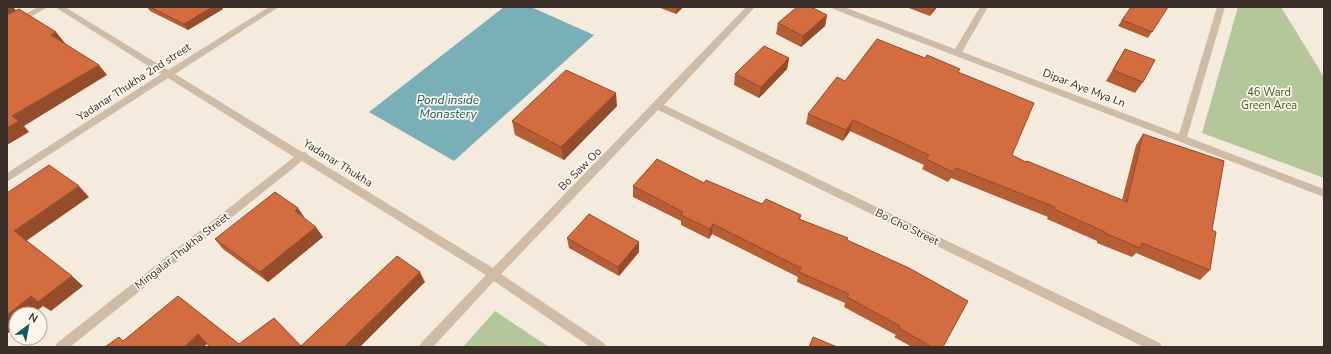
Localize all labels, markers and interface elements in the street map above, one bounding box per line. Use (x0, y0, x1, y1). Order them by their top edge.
street label: Yadanar Thukha 2nd street (73, 40, 194, 125)
street label: Dipar Aye Mya Ln (1040, 65, 1128, 111)
park label: 46 Ward Green Area (1241, 85, 1297, 113)
water label: Pond inside Monastery (417, 92, 480, 122)
street label: Yadanar Thukha (300, 135, 376, 190)
street label: Bo Saw Oo (555, 144, 605, 194)
street label: Bo Cho Street (873, 205, 941, 249)
street label: Mingalar Thukha Street (132, 209, 232, 293)
north arrow (8, 306, 48, 346)
text: N (26, 309, 41, 326)

